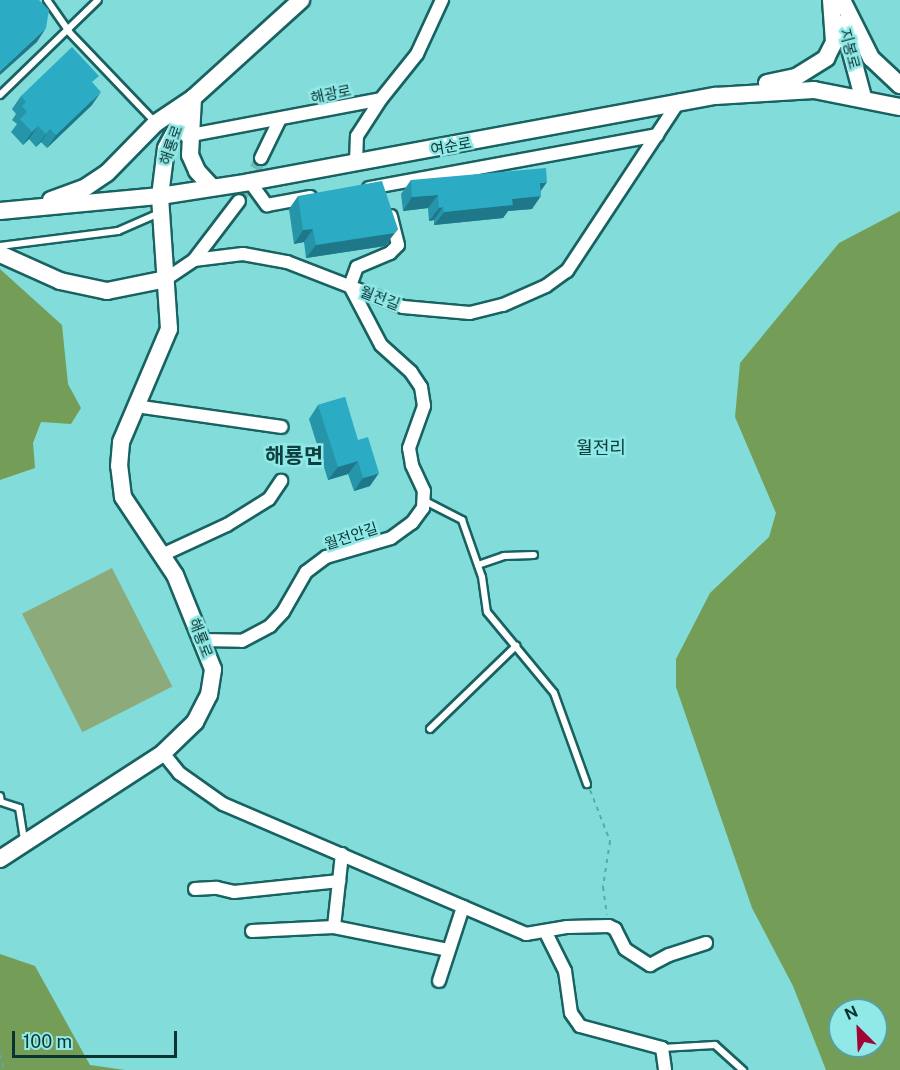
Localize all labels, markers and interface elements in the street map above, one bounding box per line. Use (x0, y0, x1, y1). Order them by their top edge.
street label: 지봉로 (836, 27, 864, 71)
street label: 해광로 (309, 81, 353, 107)
street label: 해룡로 (156, 122, 186, 168)
street label: 여순로 (429, 134, 473, 158)
street label: 월전길 (357, 282, 403, 314)
district label: 월전리 (576, 437, 626, 459)
district label: 해룡면 (265, 443, 323, 469)
street label: 월전안길 (322, 519, 380, 553)
street label: 해룡로 (185, 615, 217, 661)
north arrow (828, 998, 888, 1058)
text: N (842, 1002, 861, 1024)
scale bar (15, 1019, 180, 1057)
text: 100 m (23, 1031, 72, 1052)

